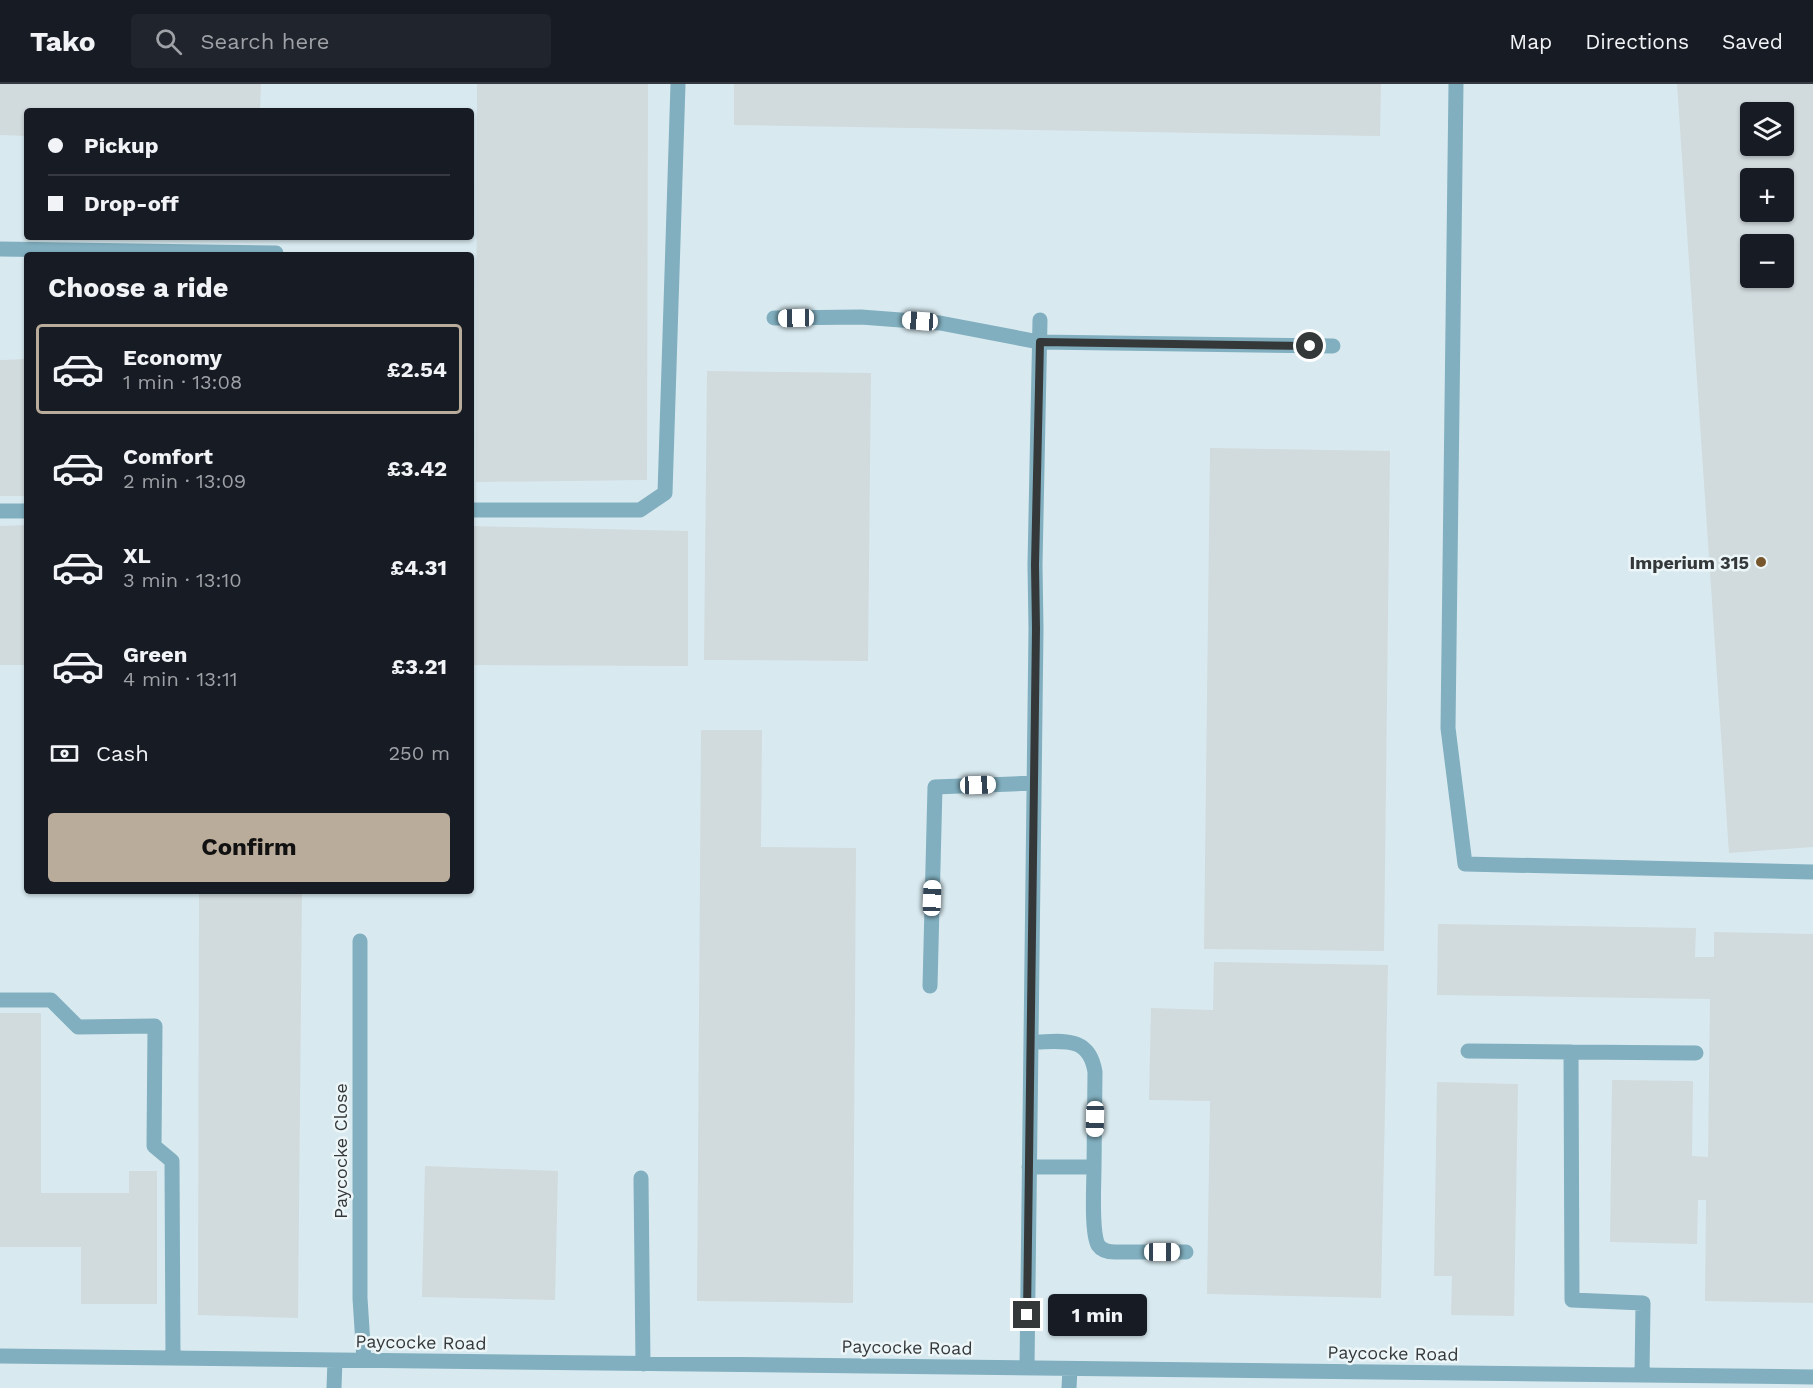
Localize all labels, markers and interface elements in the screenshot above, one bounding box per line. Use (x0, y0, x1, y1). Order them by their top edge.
search box (131, 14, 551, 68)
text: Tako (30, 25, 95, 58)
icon: search (152, 25, 185, 58)
text: Search here (200, 29, 329, 54)
text: Map (1509, 29, 1552, 54)
text: Directions (1585, 29, 1689, 54)
text: Saved (1722, 29, 1783, 54)
map controls (1740, 102, 1794, 288)
button: layers (1740, 102, 1794, 156)
text: Pickup (84, 133, 159, 158)
button: + (1740, 168, 1794, 222)
text: Drop-off (84, 191, 179, 216)
button: − (1740, 234, 1794, 288)
text: Choose a ride (48, 272, 228, 304)
car (778, 309, 814, 327)
car (901, 311, 939, 331)
route start (1296, 332, 1323, 359)
icon: car (51, 342, 105, 396)
text: Economy (123, 345, 222, 370)
text: £2.54 (387, 357, 447, 382)
text: 1 min · 13:08 (123, 370, 242, 394)
icon: car (51, 441, 105, 495)
text: Comfort (123, 444, 213, 469)
text: £3.42 (387, 456, 447, 481)
text: 2 min · 13:09 (123, 469, 246, 493)
icon: car (51, 540, 105, 594)
text: XL (123, 543, 151, 568)
place label: Imperium 315 (1630, 552, 1749, 573)
text: £4.31 (390, 555, 447, 580)
marker: Imperium 315 (1754, 555, 1768, 569)
text: 3 min · 13:10 (123, 568, 242, 592)
icon: car (51, 639, 105, 693)
text: Green (123, 642, 187, 667)
text: £3.21 (391, 654, 447, 679)
text: 4 min · 13:11 (123, 667, 238, 691)
icon: cash (48, 737, 81, 770)
text: Cash (96, 741, 149, 766)
text: 250 m (388, 741, 450, 765)
car (960, 775, 996, 795)
button: Confirm (48, 813, 450, 882)
car (922, 880, 942, 916)
street label: Paycocke Close (330, 1083, 351, 1219)
car (1086, 1101, 1104, 1137)
car (1144, 1243, 1180, 1261)
callout: 1 min (1048, 1294, 1147, 1336)
route end (1013, 1301, 1040, 1328)
text: 1 min (1072, 1303, 1123, 1327)
street label: Paycocke Road (355, 1330, 487, 1354)
street label: Paycocke Road (841, 1335, 973, 1359)
street label: Paycocke Road (1327, 1341, 1459, 1365)

